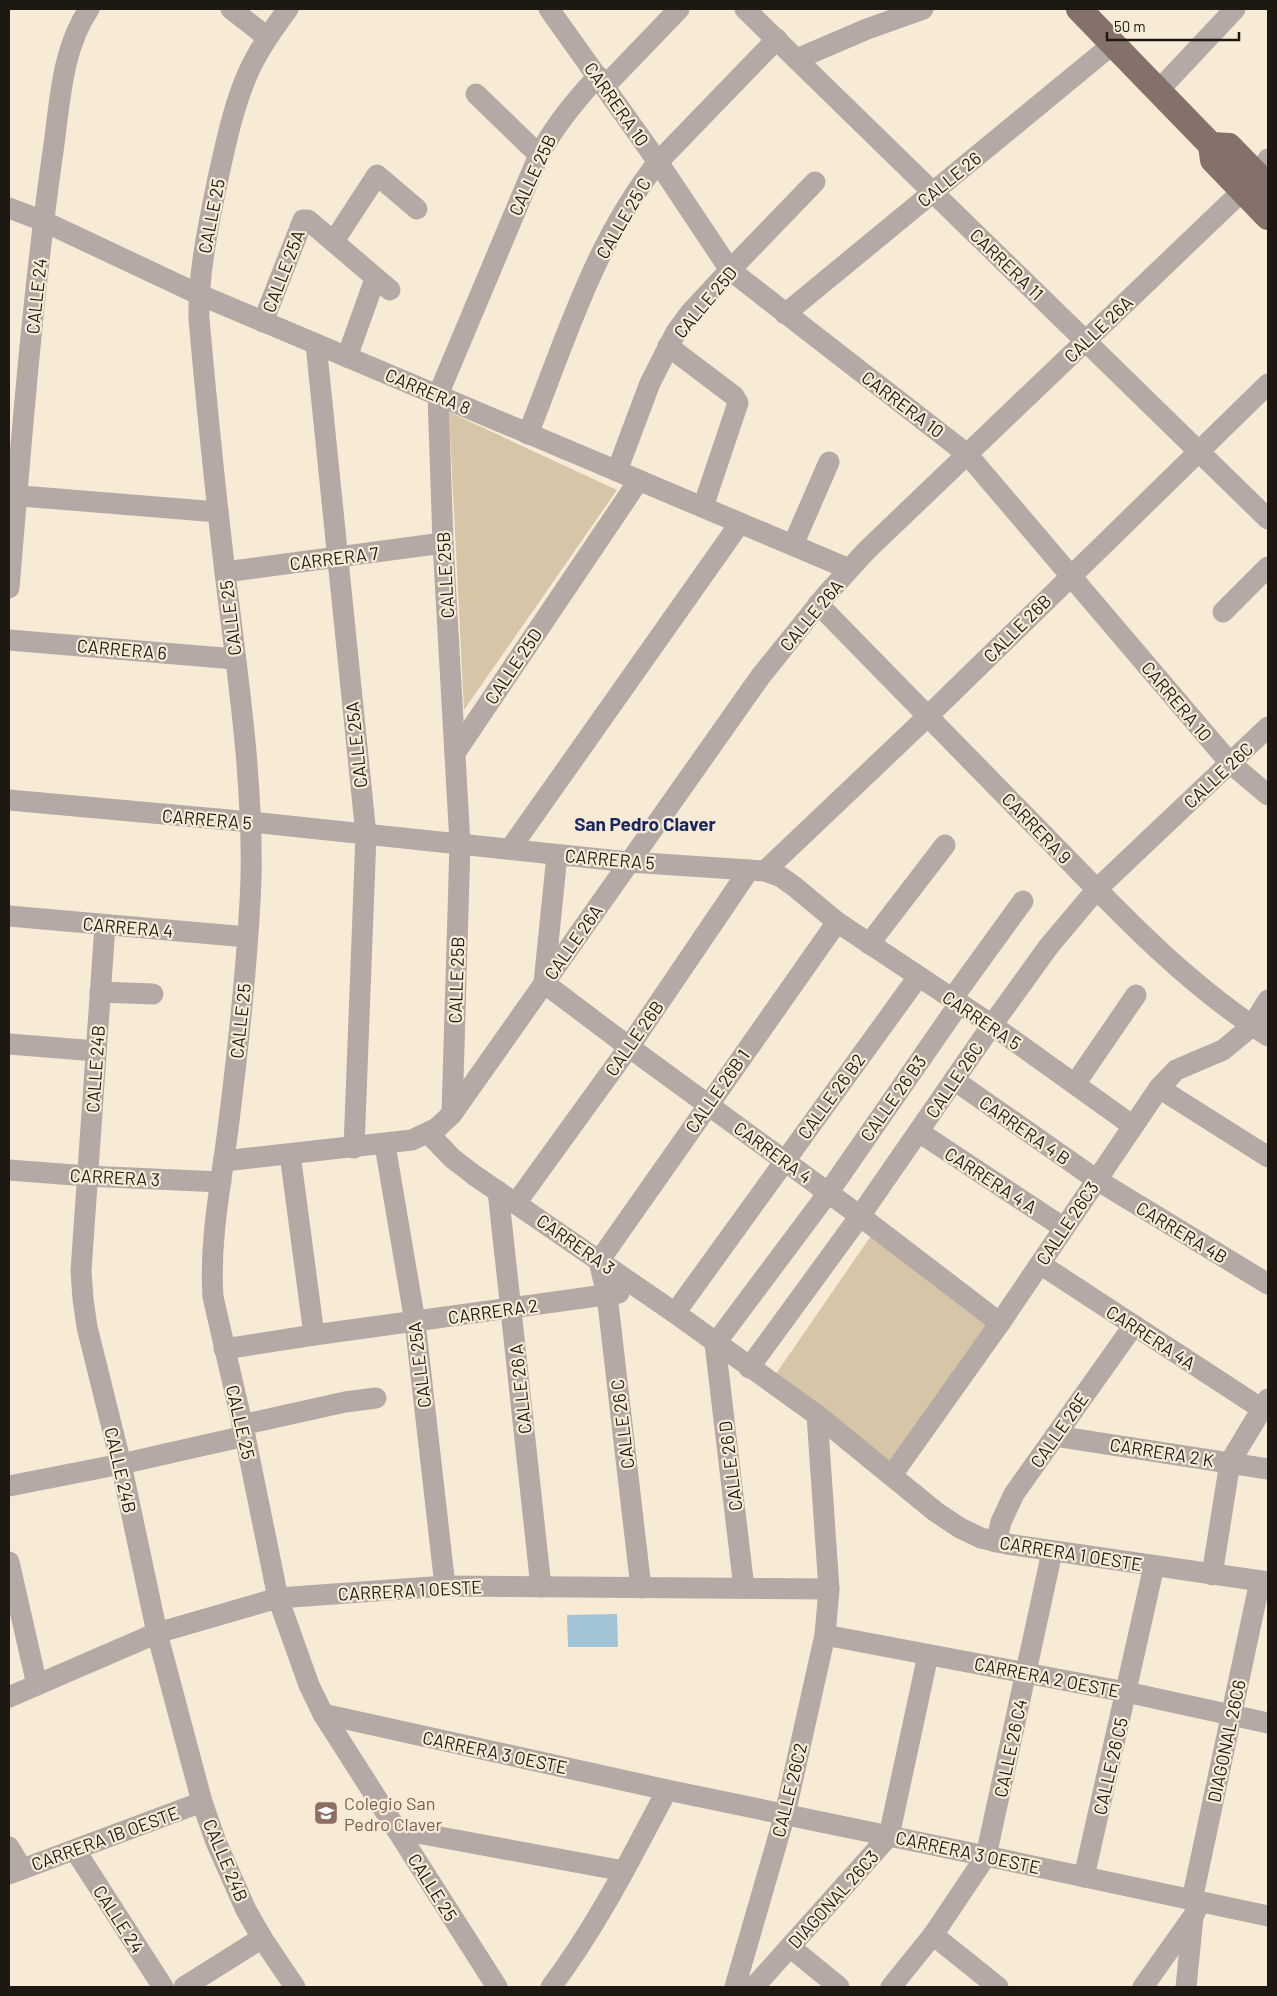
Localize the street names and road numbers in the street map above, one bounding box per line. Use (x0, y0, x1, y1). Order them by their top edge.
street label: CARRERA 10 (580, 58, 654, 150)
street label: CALLE 25B (504, 131, 560, 219)
street label: CALLE 26 (913, 147, 985, 211)
street label: CALLE 25 C (591, 173, 655, 263)
street label: CALLE 25 (193, 177, 229, 255)
street label: CARRERA 11 (966, 224, 1048, 304)
street label: CALLE 25A (257, 227, 309, 315)
street label: CALLE 24 (21, 257, 51, 335)
street label: CALLE 25D (669, 262, 741, 342)
street label: CALLE 26A (1059, 291, 1137, 367)
street label: CARRERA 8 (382, 363, 474, 419)
street label: CARRERA 10 (857, 366, 949, 442)
street label: CALLE 25B (432, 531, 458, 619)
street label: CARRERA 7 (288, 542, 380, 574)
street label: CALLE 26A (775, 575, 847, 655)
street label: CALLE 25 (214, 579, 246, 657)
street label: CALLE 26B (978, 589, 1056, 667)
street label: CALLE 25D (480, 624, 546, 708)
street label: CARRERA 6 (76, 634, 168, 664)
street label: CARRERA 10 (1137, 657, 1217, 745)
street label: CALLE 25A (341, 701, 371, 789)
street label: CALLE 26C (1179, 737, 1257, 813)
street label: CARRERA 9 (998, 788, 1076, 868)
street label: CARRERA 5 (161, 804, 253, 834)
street label: CARRERA 5 (564, 844, 656, 874)
street label: CALLE 26A (539, 900, 607, 984)
street label: CARRERA 4 (82, 912, 174, 942)
street label: CALLE 25B (443, 936, 469, 1024)
street label: CALLE 25 (225, 982, 255, 1060)
street label: CARRERA 5 (938, 986, 1026, 1054)
street label: CALLE 26B (600, 996, 668, 1080)
street label: CALLE 24B (81, 1025, 109, 1113)
street label: CALLE 26C (921, 1038, 987, 1122)
street label: CALLE 26B 1 (680, 1045, 754, 1137)
street label: CALLE 26 B2 (793, 1049, 869, 1143)
street label: CALLE 26 B3 (855, 1051, 931, 1145)
street label: CARRERA 4 B (975, 1091, 1075, 1169)
street label: CARRERA 4 (730, 1116, 816, 1188)
street label: CARRERA 4 A (941, 1142, 1041, 1218)
street label: CARRERA 3 (69, 1164, 161, 1190)
street label: CALLE 26C3 (1031, 1177, 1103, 1269)
street label: CARRERA 4B (1133, 1196, 1231, 1268)
street label: CARRERA 3 (533, 1209, 619, 1279)
street label: CARRERA 2 (447, 1294, 539, 1328)
street label: CARRERA 4A (1102, 1300, 1200, 1374)
street label: CALLE 25A (403, 1321, 435, 1409)
street label: CALLE 26 A (504, 1343, 536, 1435)
street label: CALLE 26 C (606, 1378, 638, 1470)
street label: CALLE 25 (222, 1383, 260, 1461)
street label: CALLE 26E (1025, 1388, 1093, 1472)
street label: CALLE 26 D (714, 1420, 746, 1512)
street label: CALLE 24B (100, 1425, 142, 1515)
street label: CARRERA 2 K (1108, 1433, 1216, 1471)
street label: CARRERA 1 OESTE (998, 1531, 1144, 1575)
street label: CARRERA 1 OESTE (337, 1575, 483, 1605)
street label: CARRERA 2 OESTE (972, 1652, 1122, 1702)
street label: DIAGONAL 26C6 (1202, 1678, 1250, 1804)
street label: CALLE 26 C4 (989, 1697, 1031, 1799)
street label: CALLE 26 C5 (1088, 1715, 1132, 1817)
street label: CARRERA 3 OESTE (421, 1726, 569, 1778)
street label: CALLE 26C2 (767, 1741, 811, 1839)
street label: CARRERA 1B OESTE (28, 1801, 182, 1875)
street label: CALLE 24B (199, 1815, 253, 1905)
street label: CARRERA 3 OESTE (894, 1826, 1042, 1878)
street label: DIAGONAL 26C3 (783, 1845, 883, 1953)
street label: CALLE 25 (404, 1849, 462, 1925)
street label: CALLE 24 (89, 1881, 149, 1957)

